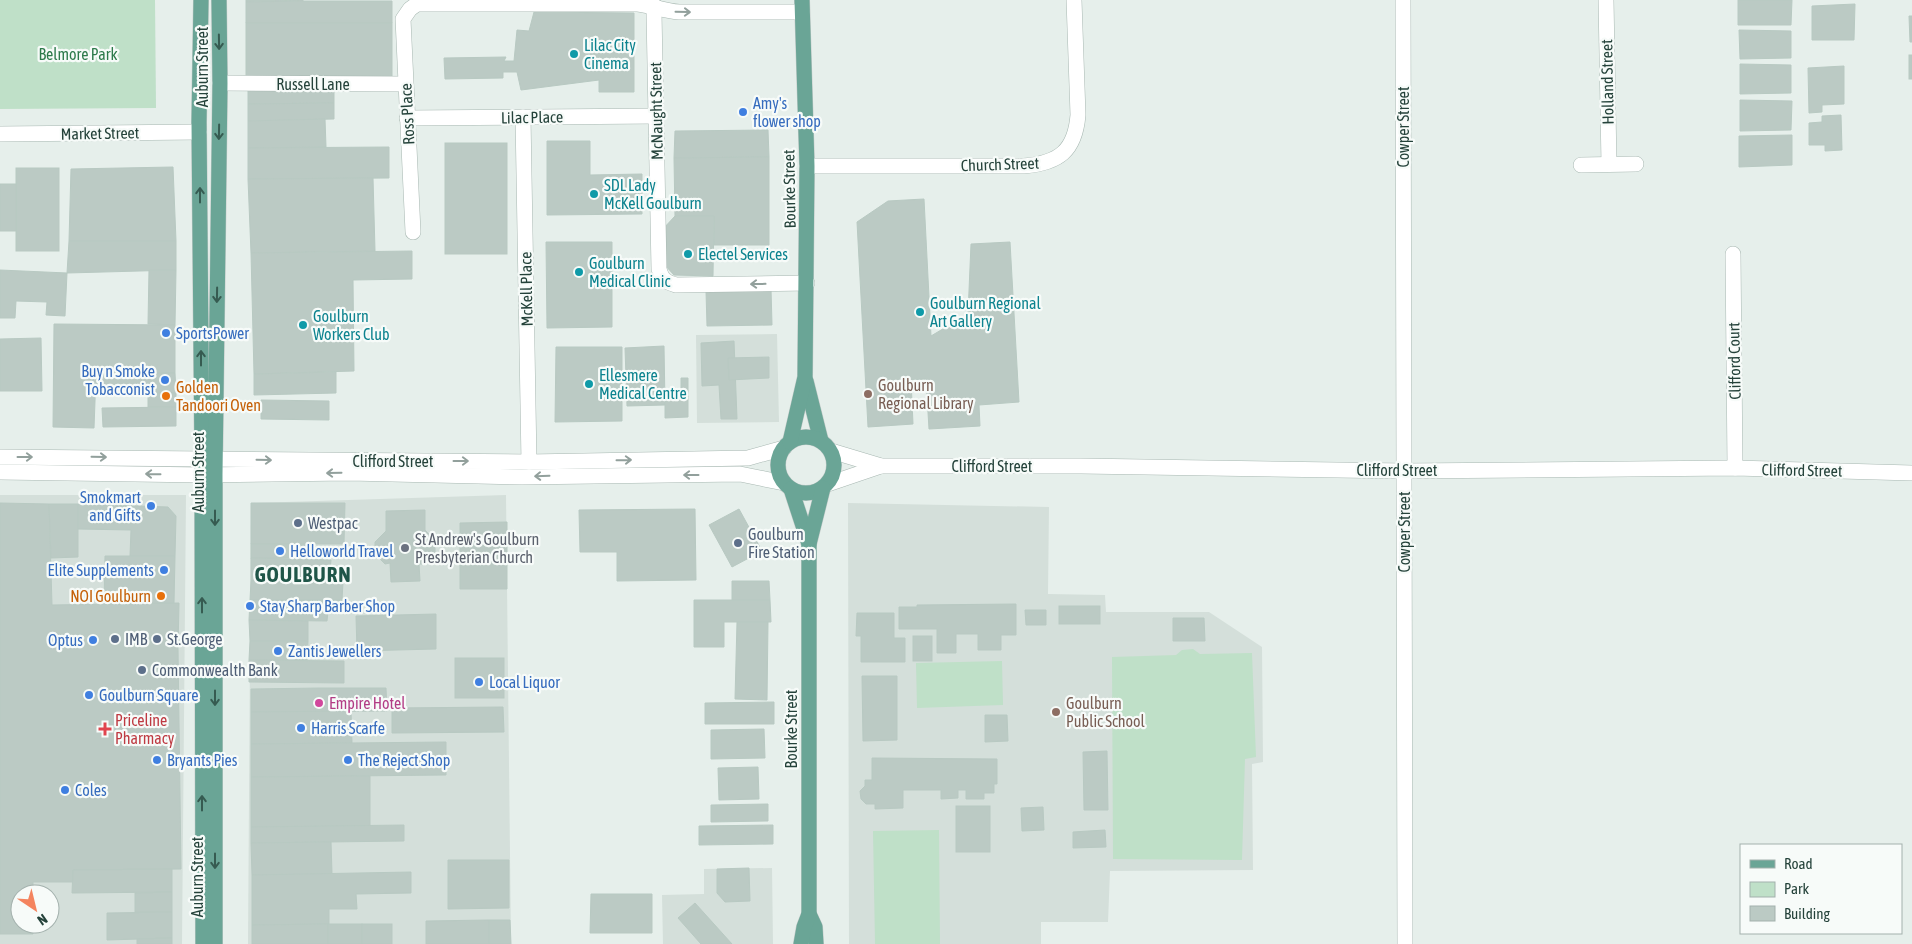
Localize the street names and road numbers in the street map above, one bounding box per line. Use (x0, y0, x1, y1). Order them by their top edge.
street label: Auburn Street (193, 26, 211, 107)
street label: Holland Street (1597, 39, 1617, 125)
street label: McNaught Street (646, 62, 667, 160)
street label: Russell Lane (276, 75, 350, 93)
street label: Ross Place (396, 83, 418, 145)
street label: Cowper Street (1394, 86, 1413, 167)
street label: Lilac Place (501, 107, 563, 127)
street label: Market Street (60, 123, 140, 143)
street label: Bourke Street (779, 149, 799, 229)
street label: Church Street (961, 154, 1040, 174)
street label: McKell Place (516, 251, 536, 327)
street label: Clifford Court (1724, 322, 1744, 400)
street label: Auburn Street (189, 431, 207, 512)
street label: Clifford Street (353, 452, 434, 470)
street label: Clifford Street (952, 457, 1033, 475)
street label: Clifford Street (1761, 460, 1843, 480)
street label: Clifford Street (1357, 461, 1438, 479)
street label: Cowper Street (1395, 491, 1414, 572)
street label: Bourke Street (782, 689, 800, 768)
street label: Auburn Street (188, 836, 206, 917)

